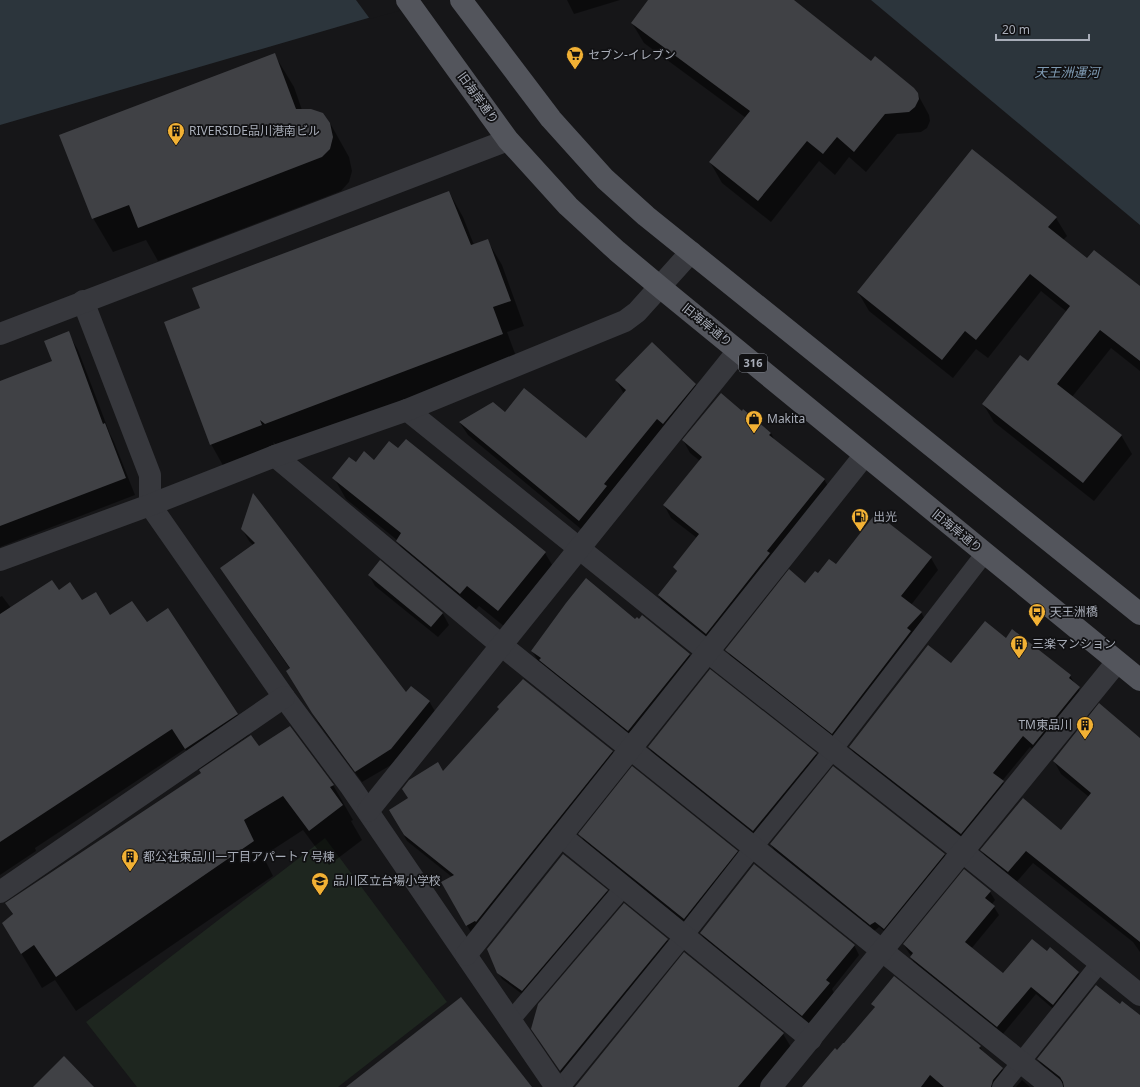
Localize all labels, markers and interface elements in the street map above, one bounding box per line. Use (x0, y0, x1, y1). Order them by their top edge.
scale bar (996, 16, 1089, 42)
text: 20 m (1002, 21, 1030, 38)
supermarket icon: セブン-イレブン (565, 45, 585, 70)
place label: セブン-イレブン (588, 46, 676, 63)
water label: 天王洲運河 (1034, 63, 1102, 81)
street label: 旧海岸通り (454, 68, 503, 127)
building icon: RIVERSIDE品川港南ビル (166, 121, 186, 146)
place label: RIVERSIDE品川港南ビル (189, 122, 320, 139)
street label: 旧海岸通り (679, 299, 736, 350)
road number: 316 (739, 354, 767, 372)
shop icon: Makita (744, 409, 764, 434)
place label: Makita (767, 410, 805, 427)
street label: 旧海岸通り (929, 505, 986, 556)
fuel station icon: 出光 (850, 507, 870, 532)
place label: 出光 (873, 508, 897, 525)
bus stop icon: 天王洲橋 (1027, 602, 1047, 627)
place label: 天王洲橋 (1050, 603, 1098, 620)
building icon: 三楽マンション (1009, 634, 1029, 659)
place label: 三楽マンション (1032, 635, 1116, 652)
building icon: TM東品川 (1075, 715, 1095, 740)
place label: TM東品川 (1018, 716, 1072, 733)
building icon: 都公社東品川一丁目アパート７号棟 (120, 847, 140, 872)
place label: 都公社東品川一丁目アパート７号棟 (143, 848, 335, 865)
school or university icon: 品川区立台場小学校 (310, 871, 330, 896)
place label: 品川区立台場小学校 (333, 872, 441, 889)

